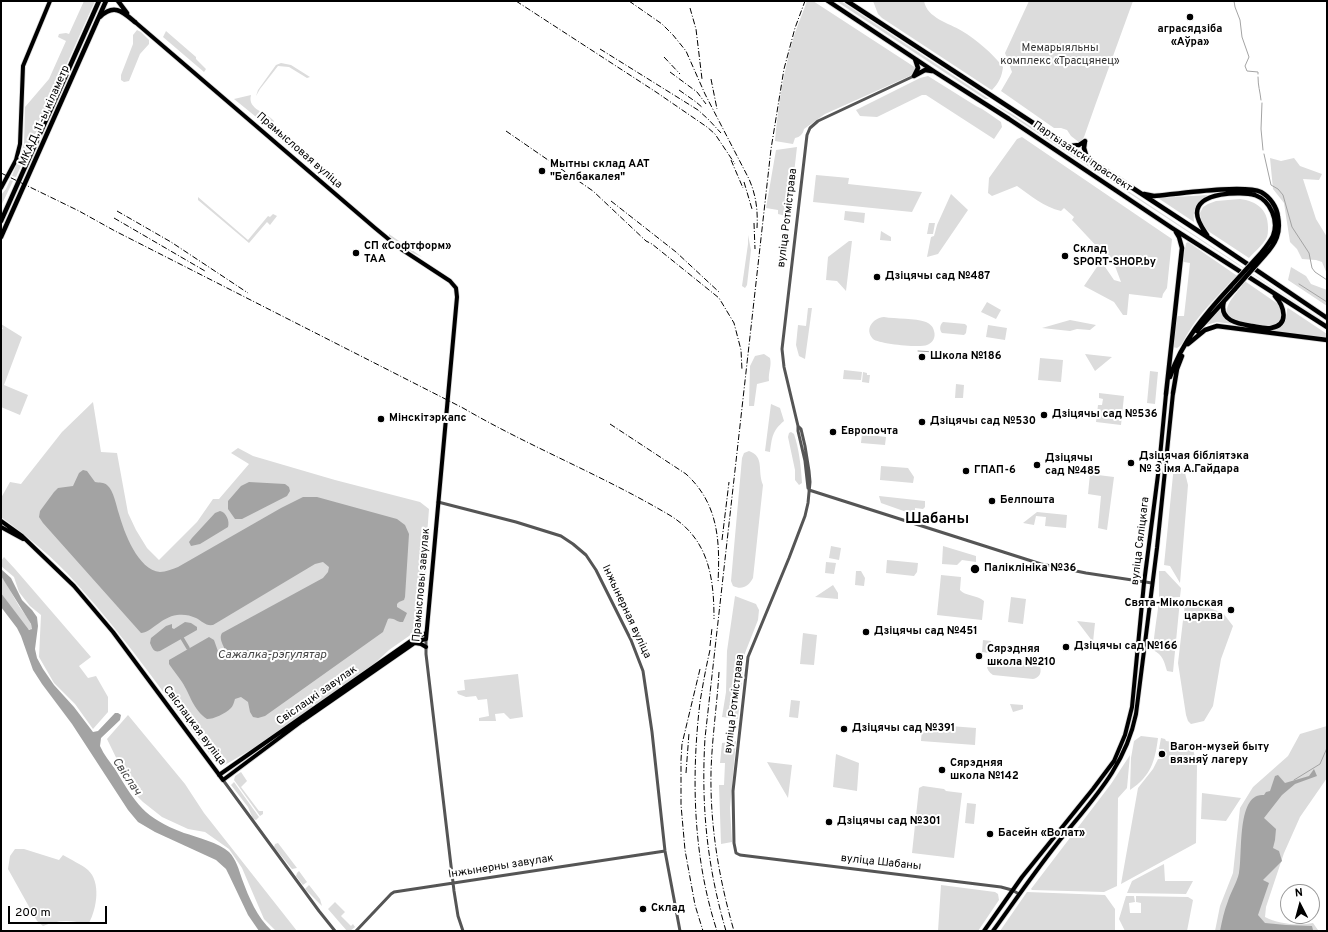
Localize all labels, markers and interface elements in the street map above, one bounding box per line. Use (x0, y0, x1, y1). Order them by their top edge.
marker: аграсядзіба «Аўра» (1185, 12, 1195, 22)
place label: аграсядзіба «Аўра» (1158, 23, 1222, 49)
park label: Мемарыяльны комплекс «Трасцянец» (1000, 42, 1120, 68)
street label: МКАД, 11-ы кіламетр (17, 64, 73, 168)
street label: Прамысловая вуліца (253, 110, 345, 192)
street label: Партызанскі праспект (1030, 119, 1134, 195)
place label: Мытны склад ААТ "Белбакалея" (550, 158, 650, 184)
marker: Мытны склад ААТ "Белбакалея" (537, 166, 547, 176)
street label: вуліца Ротмістрава (775, 168, 801, 268)
place label: СП «Софтформ» ТАА (364, 240, 451, 266)
place label: Склад SPORT-SHOP.by (1073, 243, 1156, 269)
marker: СП «Софтформ» ТАА (351, 248, 361, 258)
marker: Склад SPORT-SHOP.by (1060, 251, 1070, 261)
place label: Дзіцячы сад №487 (885, 270, 990, 284)
marker: Дзіцячы сад №487 (872, 272, 882, 282)
place label: Школа №186 (930, 350, 1001, 364)
marker: Школа №186 (917, 352, 927, 362)
place label: Дзіцячы сад №536 (1052, 408, 1158, 422)
marker: Дзіцячы сад №536 (1039, 410, 1049, 420)
place label: Мінскітэркапс (389, 412, 467, 426)
marker: Мінскітэркапс (376, 414, 386, 424)
place label: Дзіцячы сад №530 (930, 415, 1036, 429)
marker: Дзіцячы сад №530 (917, 417, 927, 427)
place label: Европочта (841, 425, 898, 439)
marker: Европочта (828, 427, 838, 437)
place label: Дзіцячая бібліятэка № 3 імя А.Гайдара (1139, 450, 1249, 476)
place label: Дзіцячы сад №485 (1045, 452, 1101, 478)
marker: Дзіцячая бібліятэка № 3 імя А.Гайдара (1126, 458, 1136, 468)
marker: Дзіцячы сад №485 (1032, 460, 1042, 470)
place label: ГПАП-6 (974, 464, 1016, 478)
marker: ГПАП-6 (961, 466, 971, 476)
place label: Белпошта (1000, 494, 1055, 508)
marker: Белпошта (987, 496, 997, 506)
street label: вуліца Сяліцкага (1129, 496, 1153, 586)
district label: Шабаны (905, 511, 969, 529)
street label: Прамысловы завулак (410, 528, 434, 642)
place label: Паліклініка №36 (984, 562, 1076, 576)
street label: Інжынерная вуліца (599, 563, 653, 661)
marker: Паліклініка №36 (969, 563, 981, 575)
place label: Свята-Мікольская царква (1124, 597, 1223, 623)
marker: Свята-Мікольская царква (1226, 605, 1236, 615)
place label: Дзіцячы сад №451 (874, 625, 978, 639)
marker: Дзіцячы сад №451 (861, 627, 871, 637)
place label: Дзіцячы сад №166 (1074, 640, 1177, 654)
marker: Дзіцячы сад №166 (1061, 642, 1071, 652)
place label: Сярэдняя школа №210 (987, 643, 1056, 669)
water label: Сажалка-рэгулятар (218, 649, 326, 663)
marker: Сярэдняя школа №210 (974, 651, 984, 661)
street label: вуліца Ротмістрава (722, 654, 748, 754)
street label: Свіслацкі завулак (274, 663, 360, 729)
street label: Свіслацкая вуліца (160, 684, 228, 768)
place label: Дзіцячы сад №391 (852, 722, 955, 736)
marker: Дзіцячы сад №391 (839, 724, 849, 734)
place label: Вагон-музей быту вязняў лагеру (1170, 741, 1269, 767)
marker: Вагон-музей быту вязняў лагеру (1157, 749, 1167, 759)
water label: Свіслач (108, 755, 144, 799)
place label: Сярэдняя школа №142 (950, 757, 1019, 783)
marker: Сярэдняя школа №142 (937, 765, 947, 775)
place label: Дзіцячы сад №301 (837, 815, 941, 829)
marker: Дзіцячы сад №301 (824, 817, 834, 827)
place label: Басейн «Волат» (998, 827, 1085, 841)
marker: Басейн «Волат» (985, 829, 995, 839)
street label: Інжынерны завулак (447, 852, 555, 882)
street label: вуліца Шабаны (840, 852, 922, 874)
north arrow (1280, 884, 1320, 924)
text: N (1294, 886, 1304, 900)
scale bar (10, 898, 109, 924)
place label: Склад (651, 902, 685, 916)
marker: Склад (638, 904, 648, 914)
text: 200 m (15, 905, 51, 921)

